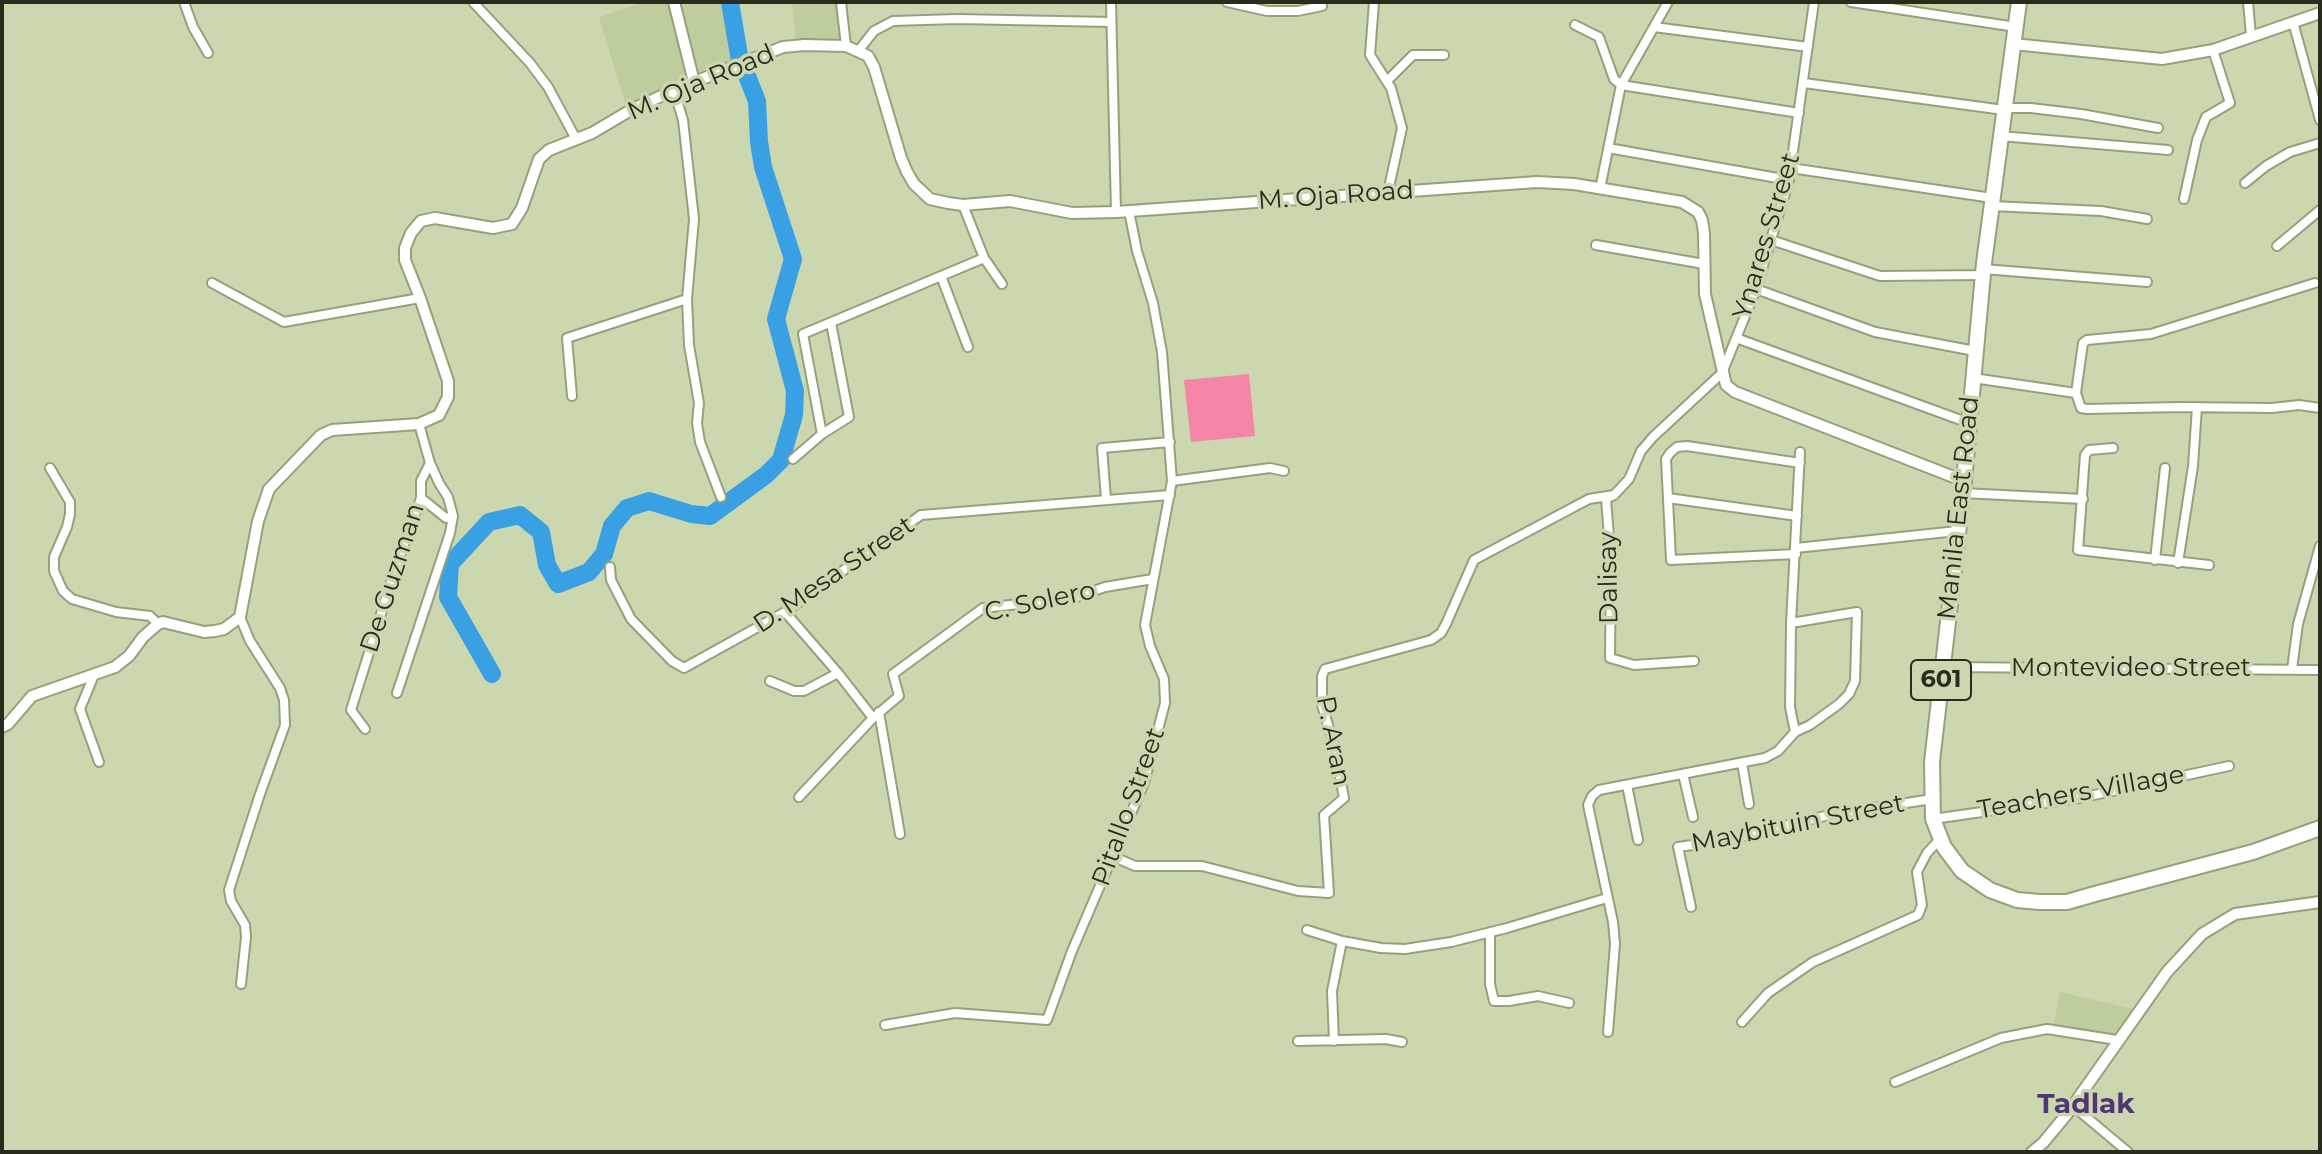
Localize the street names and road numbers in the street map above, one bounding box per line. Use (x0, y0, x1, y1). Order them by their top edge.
street label: M. Oja Road (623, 38, 779, 128)
street label: Ynares Street (1727, 149, 1807, 323)
street label: M. Oja Road (1257, 175, 1415, 217)
street label: Manila East Road (1932, 395, 1986, 621)
street label: De Guzman (354, 499, 432, 657)
street label: D. Mesa Street (748, 510, 920, 640)
street label: Dalisay (1593, 532, 1625, 624)
street label: C. Solero (982, 575, 1098, 629)
street label: Montevideo Street (2011, 652, 2251, 684)
road number: 601 (1911, 660, 1971, 700)
street label: P. Aran (1309, 693, 1357, 789)
street label: Pitallo Street (1086, 723, 1172, 891)
street label: Teachers Village (1975, 759, 2187, 827)
street label: Maybituin Street (1689, 788, 1907, 860)

